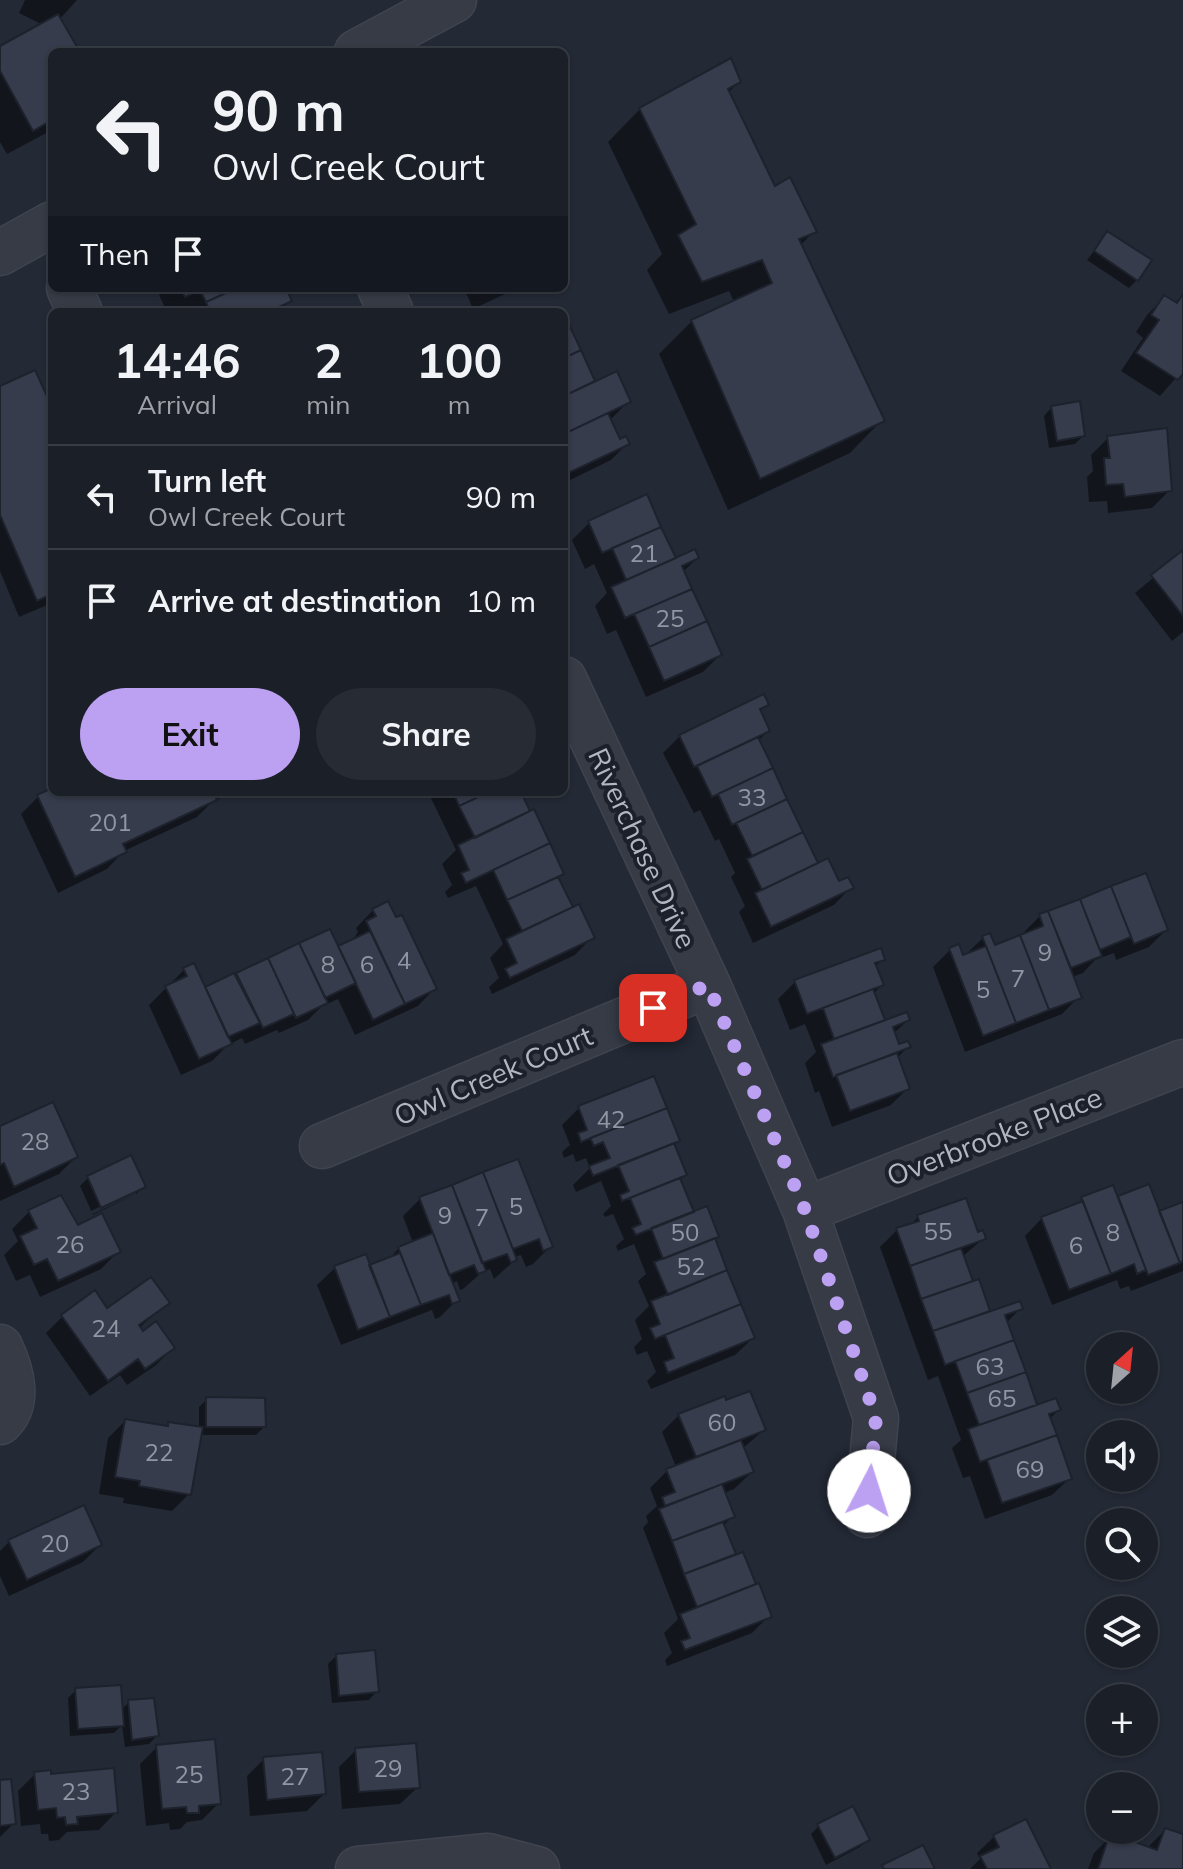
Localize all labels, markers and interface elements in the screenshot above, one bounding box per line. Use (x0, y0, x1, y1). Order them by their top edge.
text: 90 m (212, 75, 345, 145)
icon: left (80, 80, 184, 184)
text: Owl Creek Court (212, 144, 485, 189)
icon: arrive (166, 232, 210, 276)
text: Then (80, 235, 150, 273)
text: 14:46 (114, 330, 241, 390)
text: 2 (314, 330, 343, 390)
text: 100 (416, 330, 502, 390)
text: Arrival (137, 388, 217, 421)
text: min (306, 388, 350, 421)
text: m (448, 388, 471, 421)
text: Turn left (148, 462, 266, 500)
icon: left (80, 475, 124, 519)
text: 90 m (466, 478, 536, 516)
text: Owl Creek Court (148, 500, 345, 533)
house number: 21 (630, 538, 658, 568)
icon: arrive (80, 579, 124, 623)
text: Arrive at destination (148, 582, 442, 620)
text: 10 m (466, 582, 536, 620)
house number: 25 (656, 603, 684, 633)
button: Exit (80, 688, 300, 780)
button: Share (316, 688, 536, 780)
street label: Riverchase Drive (581, 742, 705, 954)
house number: 33 (738, 782, 766, 812)
house number: 201 (88, 807, 132, 837)
house number: 9 (1038, 937, 1052, 967)
house number: 4 (397, 945, 411, 975)
house number: 8 (321, 949, 335, 979)
house number: 6 (360, 949, 374, 979)
house number: 7 (1011, 963, 1025, 993)
pin (619, 974, 687, 1042)
house number: 5 (976, 974, 990, 1004)
icon: arrive (631, 986, 675, 1030)
street label: Owl Creek Court (388, 1017, 598, 1133)
street label: Overbrooke Place (882, 1079, 1106, 1193)
house number: 42 (597, 1104, 625, 1134)
house number: 28 (21, 1126, 49, 1156)
house number: 5 (509, 1191, 523, 1221)
house number: 9 (438, 1200, 452, 1230)
house number: 7 (475, 1202, 489, 1232)
house number: 55 (924, 1216, 952, 1246)
house number: 50 (671, 1217, 699, 1247)
house number: 8 (1106, 1217, 1120, 1247)
house number: 26 (56, 1229, 84, 1259)
house number: 6 (1069, 1230, 1083, 1260)
house number: 52 (677, 1251, 705, 1281)
house number: 24 (92, 1313, 120, 1343)
north arrow (1086, 1332, 1158, 1404)
map controls (1086, 1332, 1158, 1844)
house number: 63 (976, 1351, 1004, 1381)
house number: 65 (988, 1383, 1016, 1413)
house number: 60 (708, 1407, 736, 1437)
button: sound (1086, 1420, 1158, 1492)
house number: 22 (145, 1437, 173, 1467)
position arrow (827, 1449, 911, 1533)
house number: 69 (1016, 1454, 1044, 1484)
button: search (1086, 1508, 1158, 1580)
house number: 20 (41, 1528, 69, 1558)
button: layers (1086, 1596, 1158, 1668)
button: + (1086, 1684, 1158, 1756)
house number: 29 (374, 1753, 402, 1783)
house number: 25 (175, 1759, 203, 1789)
house number: 27 (281, 1761, 309, 1791)
button: − (1086, 1772, 1158, 1844)
house number: 23 (62, 1776, 90, 1806)

